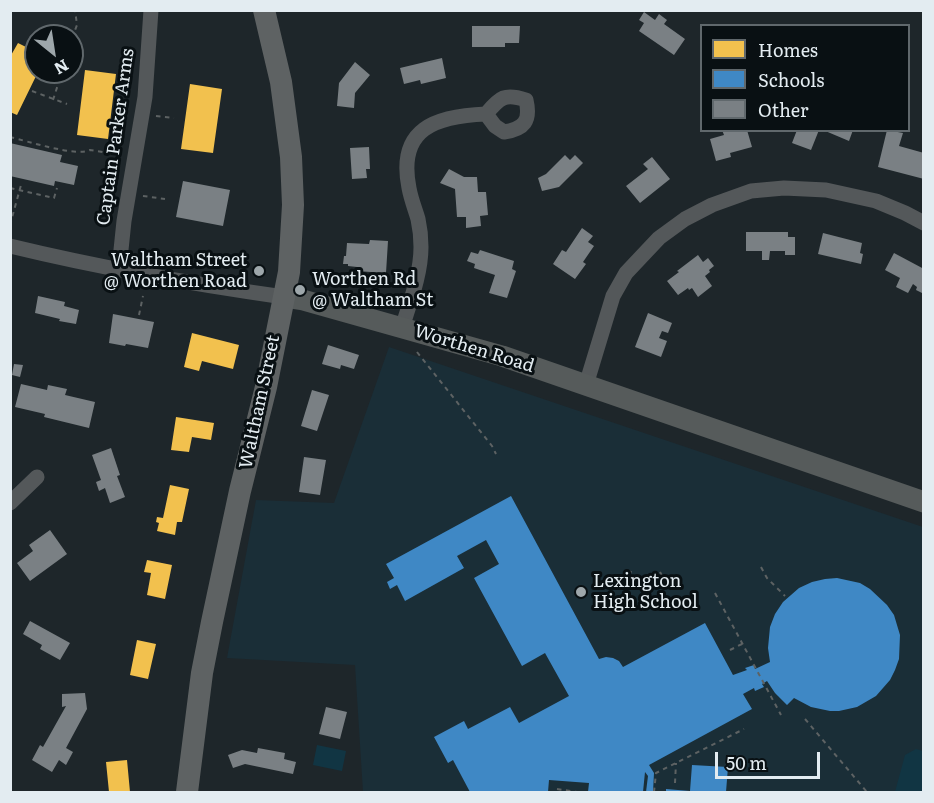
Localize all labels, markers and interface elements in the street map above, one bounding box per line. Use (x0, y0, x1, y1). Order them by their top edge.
north arrow (24, 24, 84, 84)
legend (700, 24, 910, 132)
text: Homes (758, 36, 818, 63)
street label: Captain Parker Arms (93, 47, 139, 227)
text: N (50, 54, 74, 82)
text: Schools (758, 66, 824, 93)
text: Other (758, 96, 808, 123)
place label: Waltham Street @ Worthen Road (104, 250, 247, 292)
marker: Waltham Street @ Worthen Road (252, 264, 266, 278)
place label: Worthen Rd @ Waltham St (312, 269, 433, 312)
marker: Worthen Rd @ Waltham St (293, 283, 307, 297)
street label: Worthen Road (411, 320, 537, 378)
street label: Waltham Street (235, 333, 285, 471)
place label: Lexington High School (593, 571, 698, 614)
marker: Lexington High School (574, 585, 588, 599)
scale bar (718, 740, 823, 778)
text: 50 m (726, 749, 767, 776)

